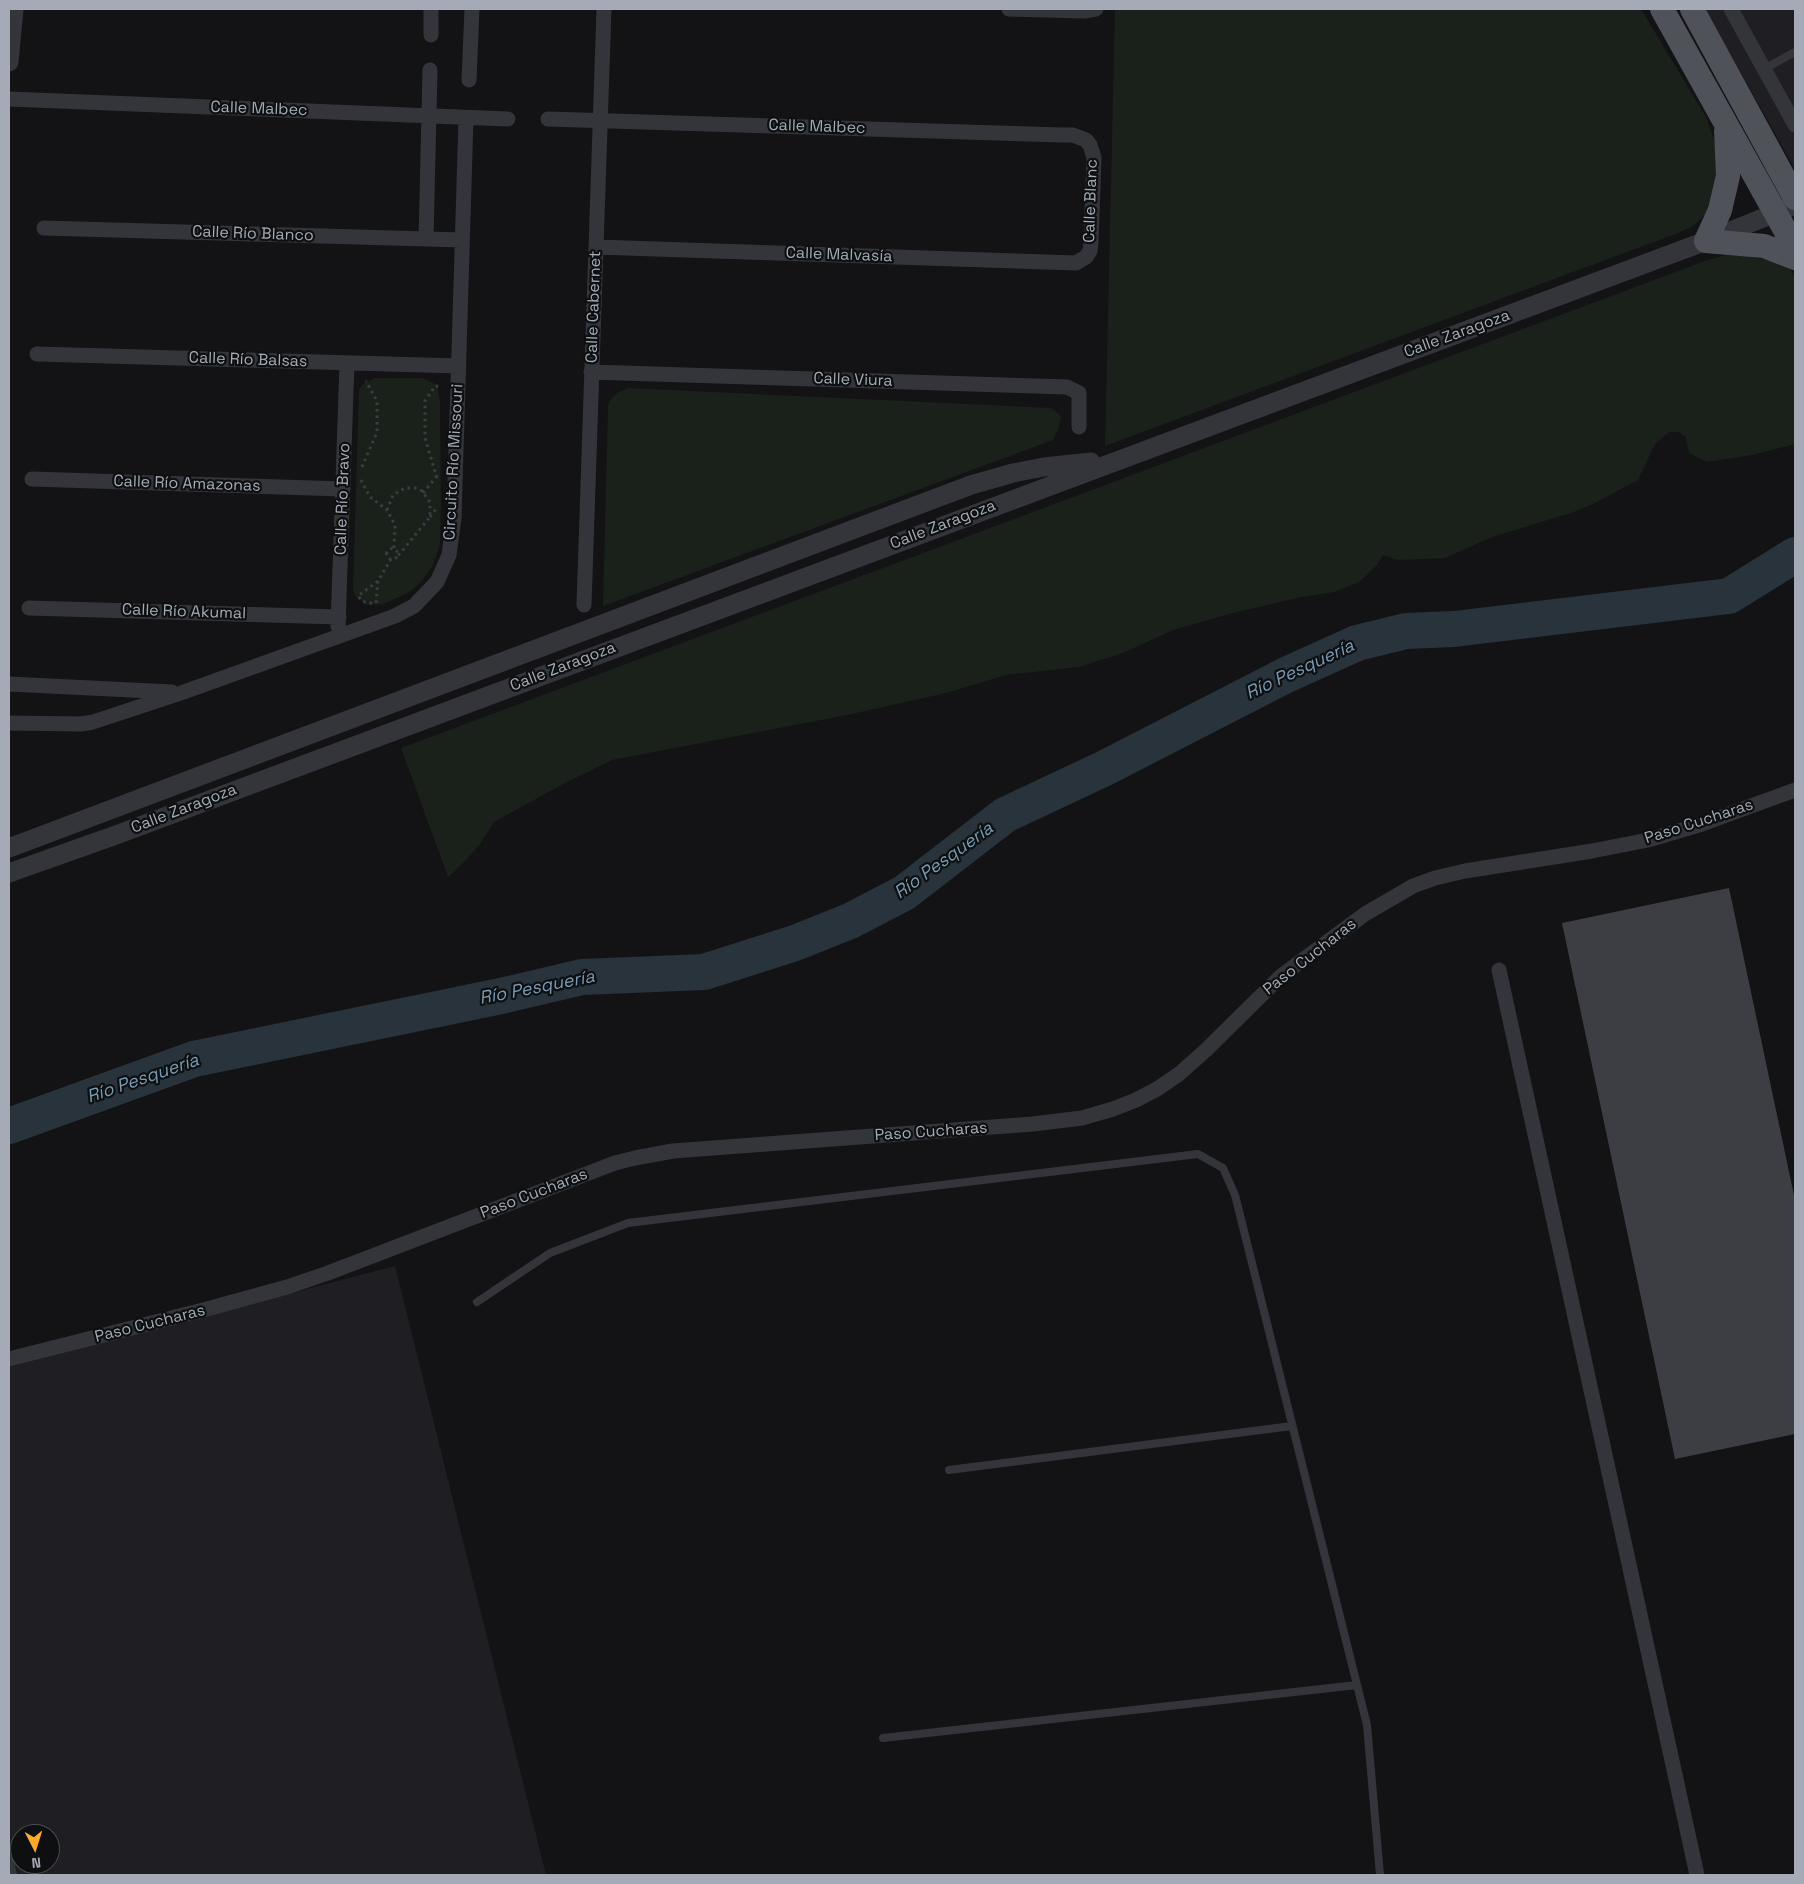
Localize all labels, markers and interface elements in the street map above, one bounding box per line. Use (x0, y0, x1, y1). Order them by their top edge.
street label: Calle Malbec (210, 98, 308, 120)
street label: Calle Malbec (768, 116, 866, 138)
street label: Calle Blanc (1080, 159, 1102, 243)
street label: Calle Río Blanco (192, 222, 314, 246)
street label: Calle Malvasía (785, 244, 893, 266)
street label: Calle Cabernet (582, 250, 606, 364)
street label: Calle Zaragoza (1401, 306, 1513, 362)
street label: Calle Río Balsas (188, 348, 308, 372)
street label: Calle Viura (813, 369, 893, 391)
street label: Circuito Río Missouri (440, 383, 468, 541)
street label: Calle Río Bravo (331, 443, 355, 555)
street label: Calle Río Amazonas (113, 472, 261, 496)
street label: Calle Zaragoza (888, 496, 998, 554)
street label: Calle Río Akumal (122, 600, 246, 624)
water label: Río Pesquería (1242, 635, 1358, 705)
street label: Calle Zaragoza (508, 638, 618, 696)
street label: Calle Zaragoza (129, 780, 239, 838)
street label: Paso Cucharas (1642, 795, 1756, 849)
water label: Río Pesquería (890, 818, 998, 904)
street label: Paso Cucharas (1260, 915, 1360, 999)
water label: Río Pesquería (478, 966, 596, 1010)
water label: Río Pesquería (84, 1050, 202, 1108)
street label: Paso Cucharas (874, 1118, 988, 1146)
street label: Paso Cucharas (478, 1165, 590, 1223)
street label: Paso Cucharas (93, 1301, 207, 1347)
north arrow (10, 1824, 60, 1874)
text: N (31, 1854, 42, 1872)

